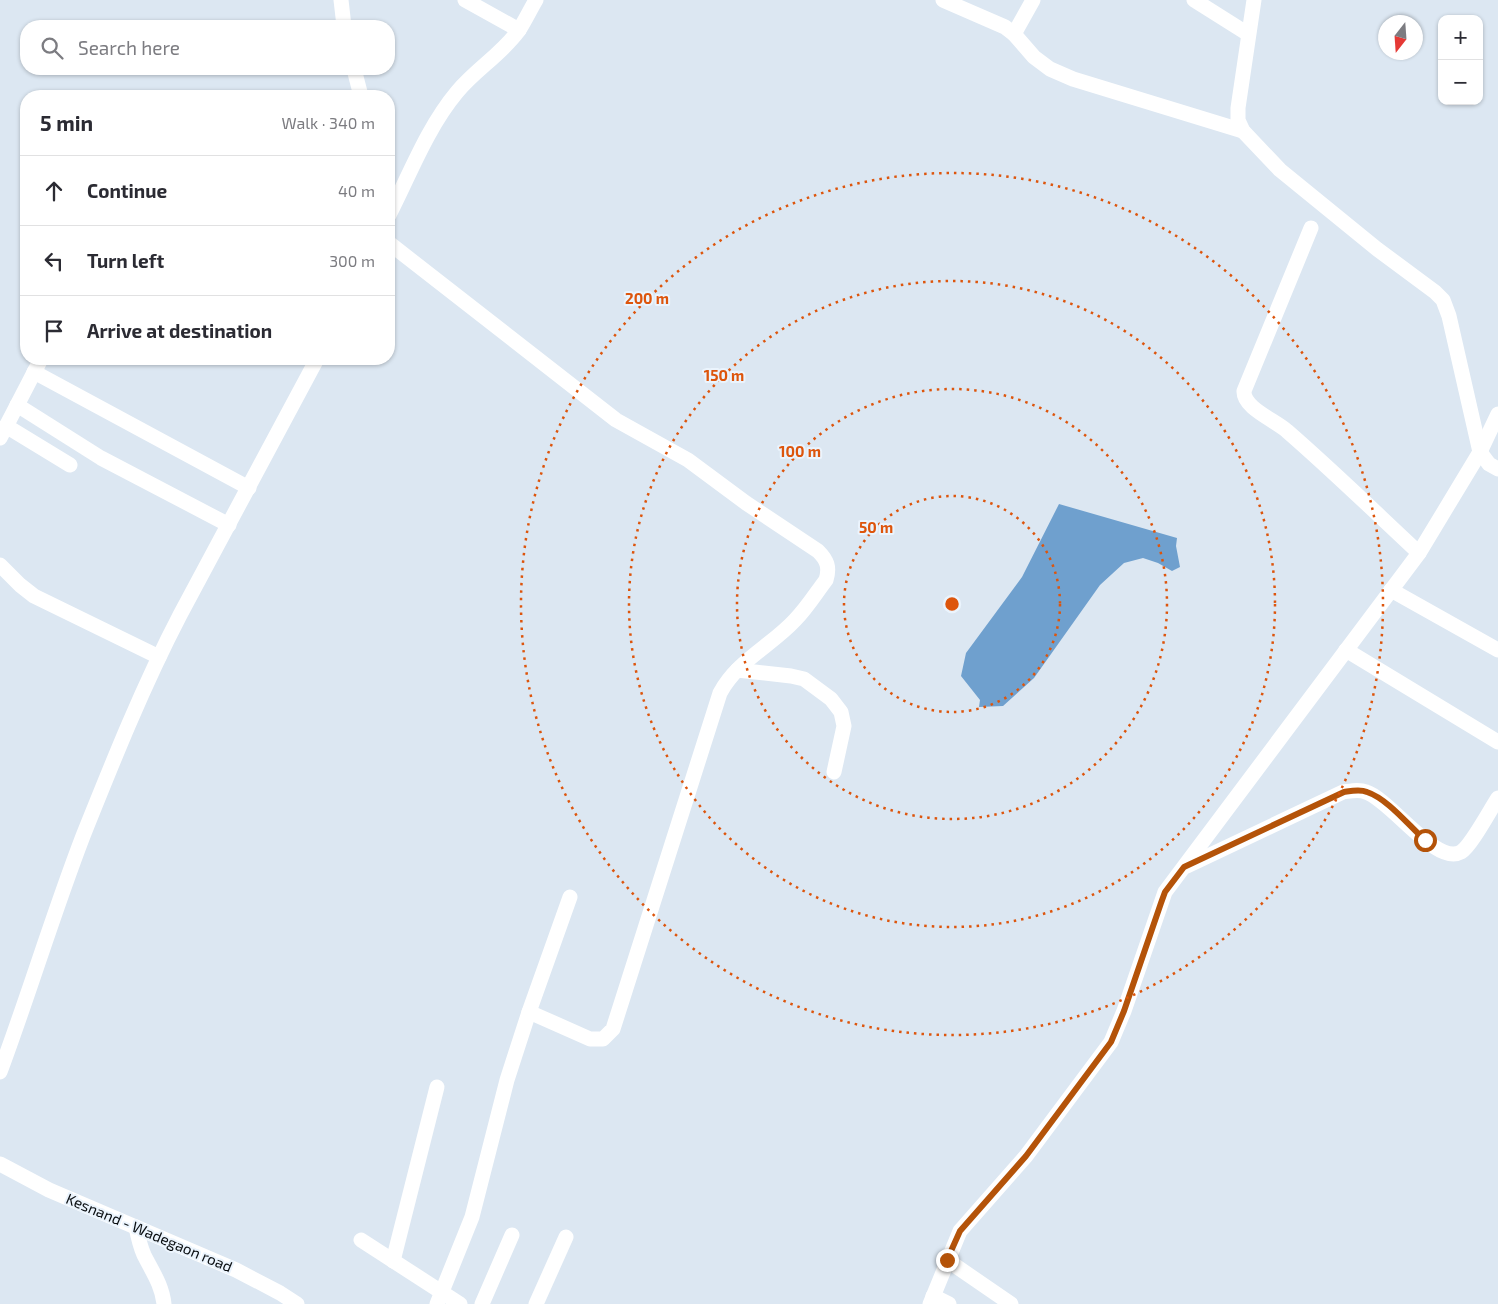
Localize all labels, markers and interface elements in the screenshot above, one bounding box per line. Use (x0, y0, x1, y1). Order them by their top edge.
north arrow (1378, 15, 1423, 60)
map controls (1438, 15, 1483, 105)
button: + (1438, 15, 1483, 60)
search box (20, 20, 395, 75)
icon: search (38, 34, 66, 62)
text: Search here (78, 36, 180, 59)
button: − (1438, 60, 1483, 105)
text: 5 min (40, 110, 93, 135)
text: Walk · 340 m (282, 113, 375, 132)
icon: ahead (40, 177, 68, 205)
text: Continue (87, 179, 167, 202)
text: 40 m (338, 181, 375, 200)
icon: left (40, 247, 68, 275)
text: Turn left (87, 249, 164, 272)
text: 300 m (329, 251, 375, 270)
text: 200 m (625, 289, 669, 307)
icon: arrive (40, 317, 68, 345)
text: Arrive at destination (87, 319, 272, 342)
text: 150 m (704, 366, 744, 384)
text: 100 m (779, 442, 821, 460)
text: 50 m (859, 518, 893, 536)
centre of rings (943, 595, 961, 613)
route start (1414, 829, 1437, 852)
street label: Kesnand - Wadegaon road (63, 1189, 235, 1275)
route end (936, 1249, 959, 1272)

